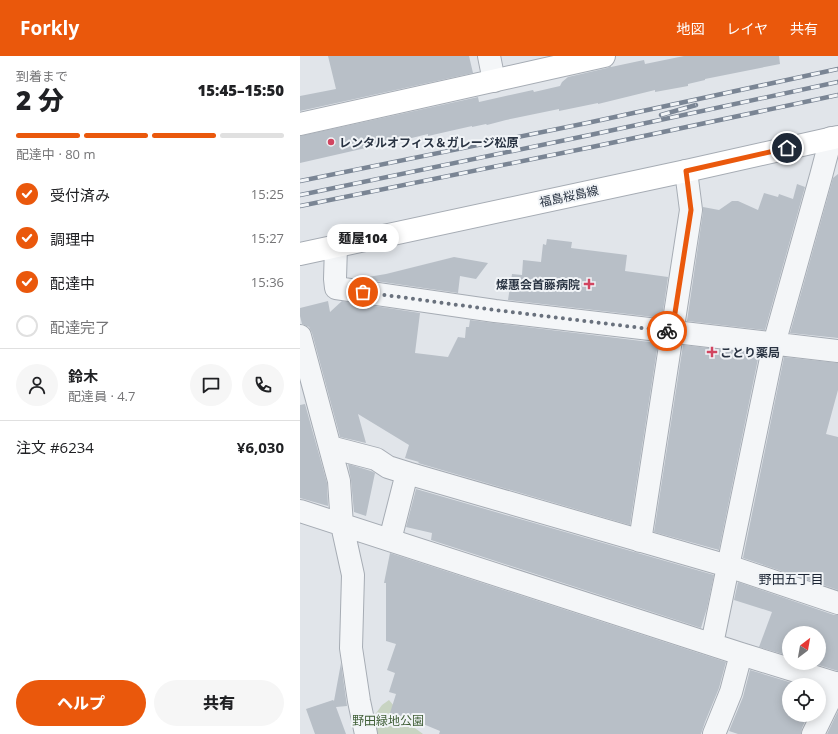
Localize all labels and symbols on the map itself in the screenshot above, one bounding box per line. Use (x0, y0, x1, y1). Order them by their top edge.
pin (770, 131, 804, 165)
place label: レンタルオフィス＆ガレージ松原 (339, 134, 519, 151)
marker: レンタルオフィス＆ガレージ松原 (326, 137, 336, 147)
street label: 福島桜島線 (538, 181, 600, 211)
callout: 麺屋104 (327, 224, 399, 252)
pin (346, 275, 380, 309)
place label: 燦惠会首藤病院 (496, 276, 580, 293)
marker: 燦惠会首藤病院 (583, 278, 595, 290)
courier (647, 311, 687, 351)
place label: ことり薬局 (720, 344, 780, 361)
marker: ことり薬局 (707, 347, 717, 357)
district label: 野田五丁目 (758, 570, 824, 588)
north arrow (782, 626, 826, 670)
park label: 野田緑地公園 (352, 712, 424, 729)

